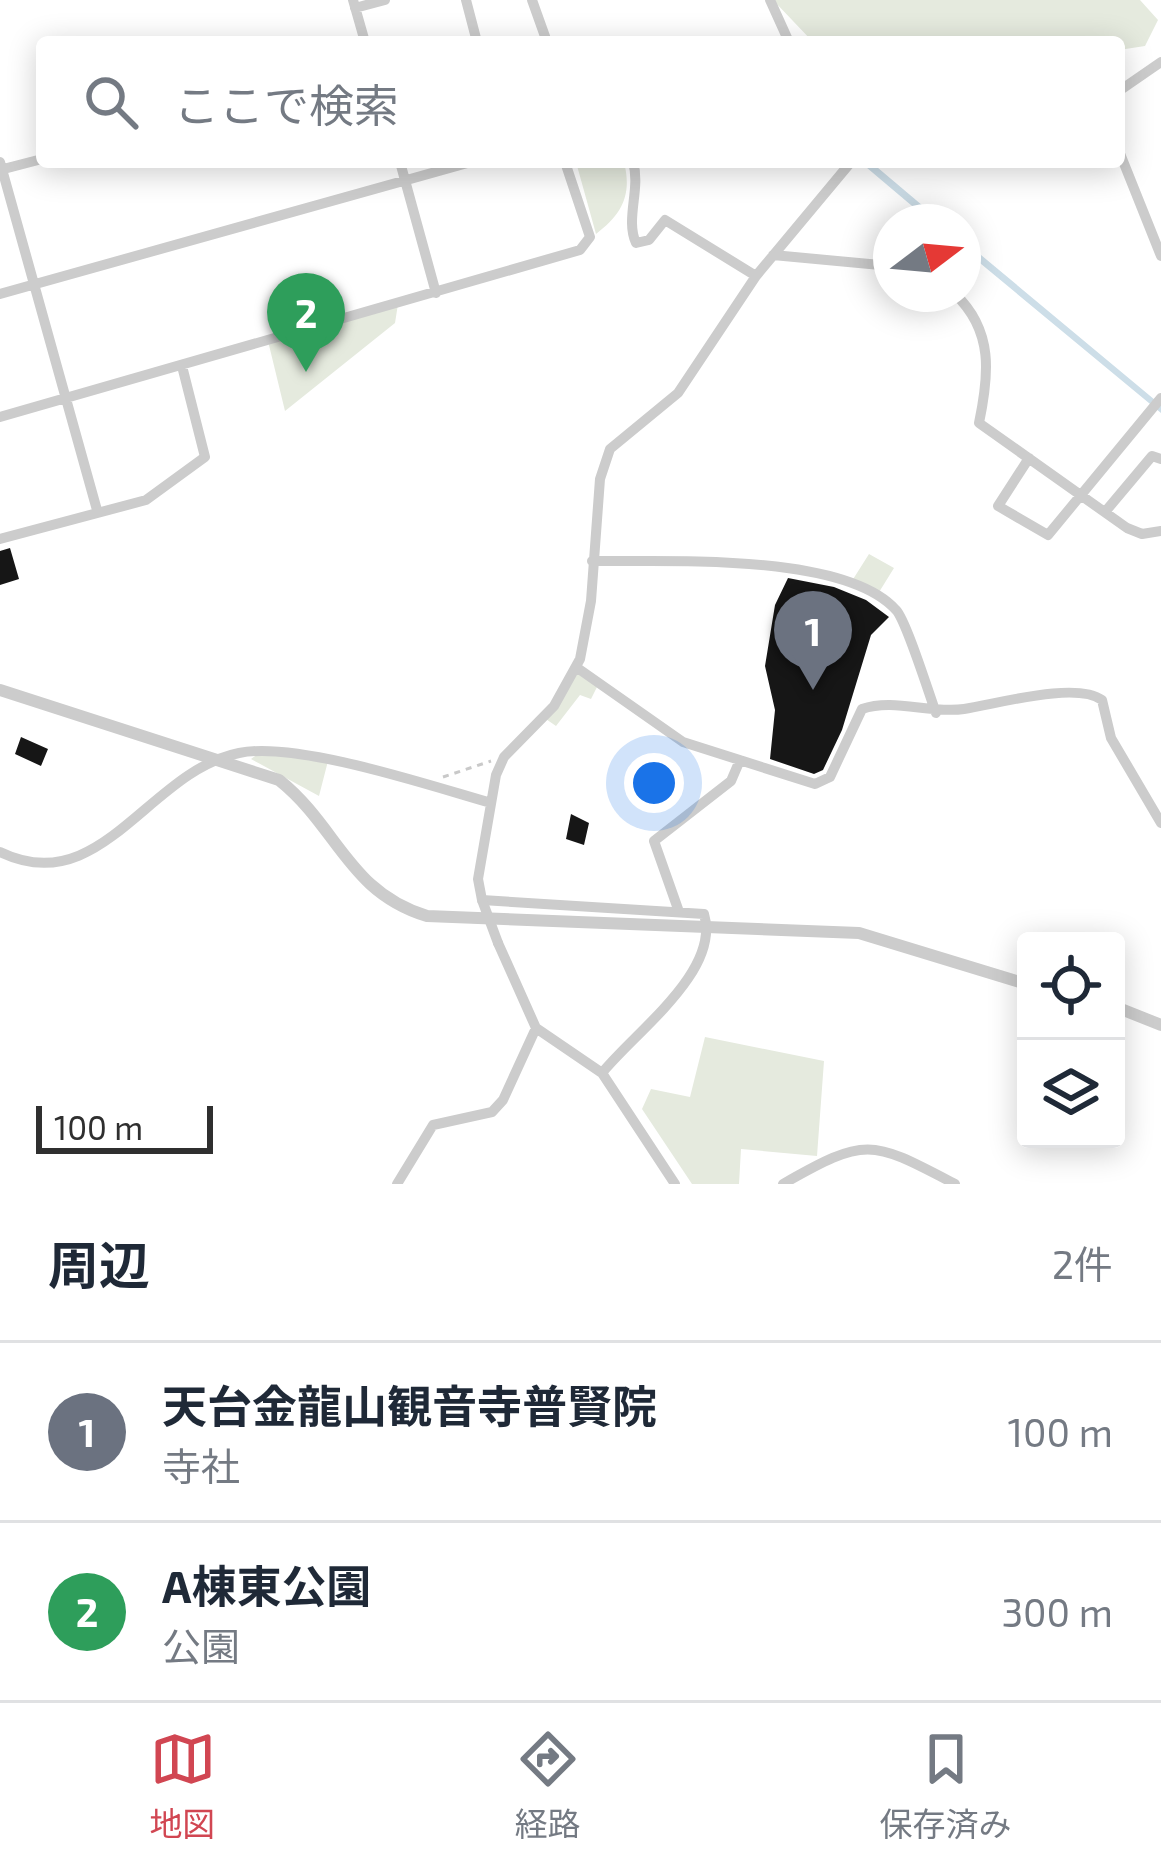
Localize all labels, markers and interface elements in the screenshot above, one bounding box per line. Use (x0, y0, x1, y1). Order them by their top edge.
search box (36, 36, 1125, 168)
icon: search (78, 69, 144, 135)
text: ここで検索 (174, 77, 399, 131)
north arrow (873, 204, 981, 312)
pin: 2 (267, 273, 345, 372)
pin: 1 (774, 591, 852, 690)
your location (624, 753, 684, 813)
map controls (1017, 932, 1125, 1148)
button: locate (1017, 932, 1125, 1040)
button: layers (1017, 1040, 1125, 1148)
scale bar (36, 1100, 213, 1153)
text: 100 m (54, 1107, 143, 1147)
text: 周辺 (48, 1233, 150, 1294)
text: 2件 (1052, 1240, 1113, 1287)
text: 天台金龍山観音寺普賢院 (162, 1378, 657, 1432)
text: 1 (79, 1408, 95, 1455)
text: 100 m (1008, 1408, 1113, 1455)
text: 寺社 (162, 1442, 240, 1489)
text: A棟東公園 (162, 1558, 371, 1612)
text: 2 (76, 1588, 98, 1635)
text: 300 m (1001, 1588, 1113, 1635)
text: 公園 (162, 1622, 240, 1669)
tab: 地図 (150, 1726, 216, 1846)
tab: 経路 (515, 1726, 581, 1846)
tab: 保存済み (880, 1726, 1012, 1846)

